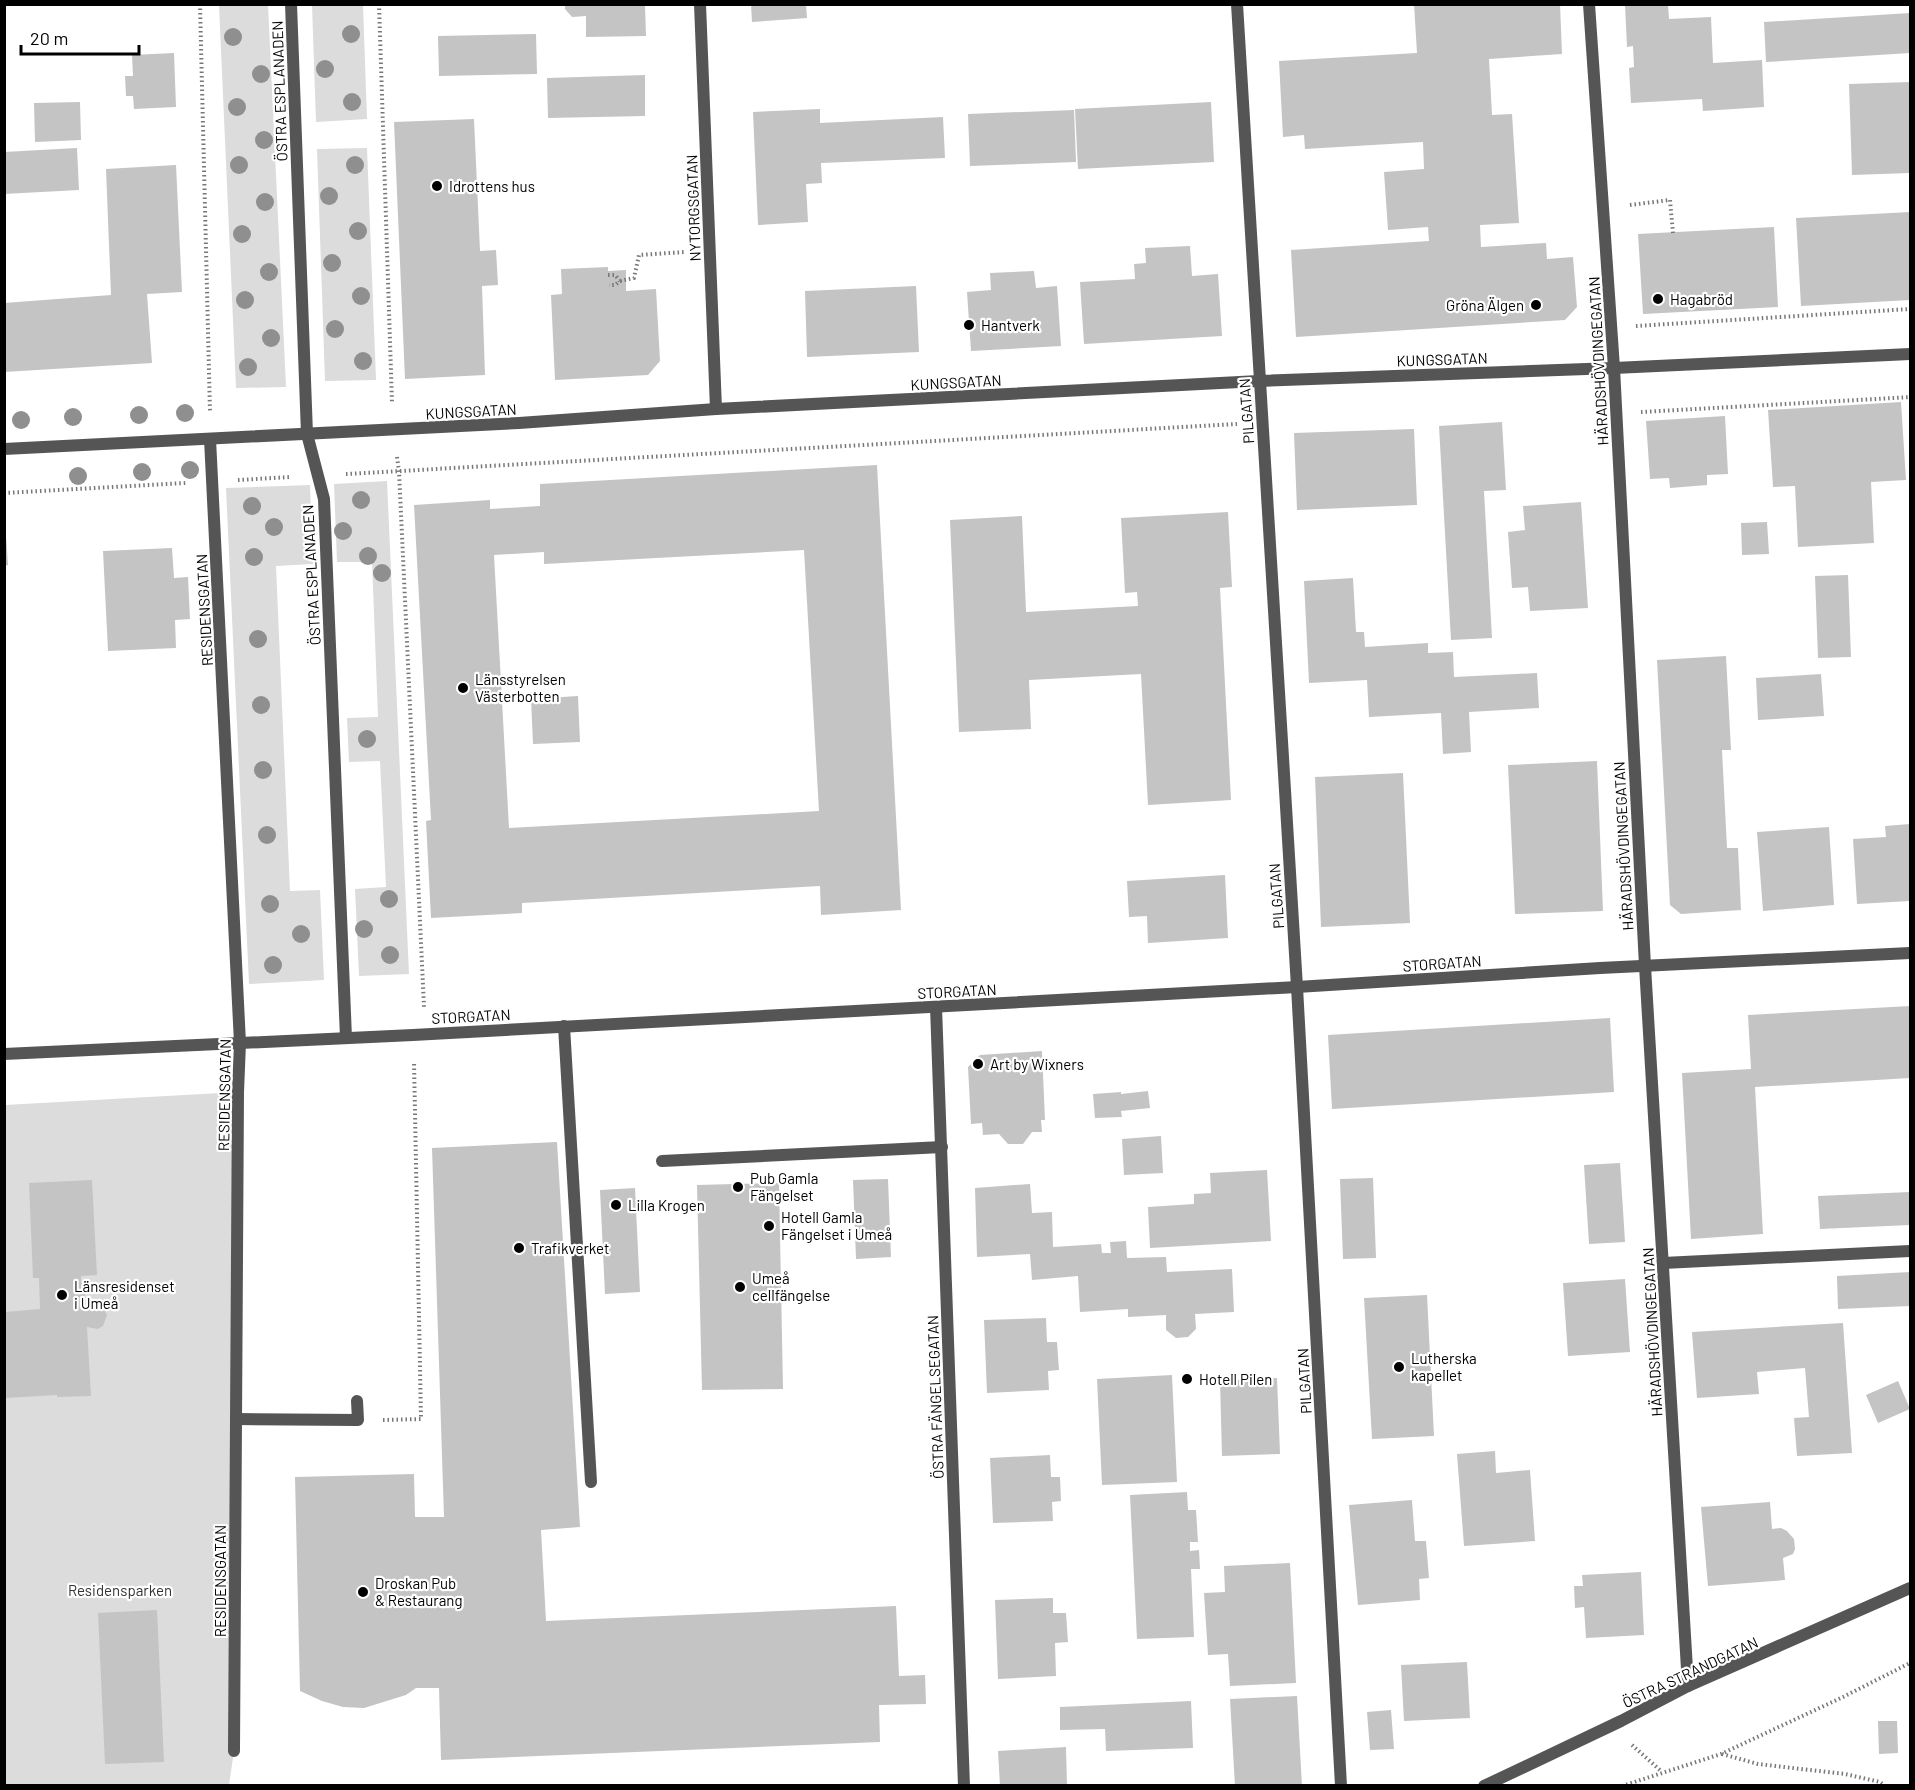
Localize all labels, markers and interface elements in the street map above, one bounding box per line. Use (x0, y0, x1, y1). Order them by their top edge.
scale bar (21, 18, 140, 56)
street label: ÖSTRA ESPLANADEN (268, 20, 290, 162)
text: 20 m (30, 27, 68, 49)
street label: NYTORGSGATAN (682, 154, 704, 262)
place label: Idrottens hus (449, 177, 535, 195)
marker: Idrottens hus (430, 179, 444, 193)
street label: HÄRADSHÖVDINGEGATAN (1585, 276, 1611, 446)
place label: Hagabröd (1670, 290, 1733, 308)
marker: Hagabröd (1651, 292, 1665, 306)
place label: Gröna Älgen (1446, 296, 1524, 314)
marker: Gröna Älgen (1529, 298, 1543, 312)
place label: Hantverk (981, 316, 1040, 334)
marker: Hantverk (962, 318, 976, 332)
street label: KUNGSGATAN (1396, 348, 1488, 370)
street label: KUNGSGATAN (910, 371, 1002, 393)
street label: PILGATAN (1235, 378, 1257, 444)
street label: KUNGSGATAN (425, 400, 517, 422)
street label: ÖSTRA ESPLANADEN (298, 504, 324, 646)
street label: RESIDENSGATAN (192, 553, 216, 667)
place label: Länsstyrelsen Västerbotten (475, 670, 566, 705)
marker: Länsstyrelsen Västerbotten (456, 681, 470, 695)
street label: HÄRADSHÖVDINGEGATAN (1610, 761, 1636, 931)
street label: PILGATAN (1265, 863, 1287, 929)
street label: STORGATAN (1402, 951, 1482, 975)
street label: STORGATAN (917, 980, 997, 1002)
street label: STORGATAN (431, 1005, 511, 1027)
street label: RESIDENSGATAN (214, 1039, 234, 1151)
place label: Art by Wixners (990, 1055, 1084, 1073)
marker: Art by Wixners (971, 1057, 985, 1071)
place label: Pub Gamla Fängelset (750, 1169, 818, 1204)
marker: Pub Gamla Fängelset (731, 1180, 745, 1194)
place label: Lilla Krogen (628, 1196, 705, 1214)
marker: Lilla Krogen (609, 1198, 623, 1212)
place label: Hotell Gamla Fängelset i Umeå (781, 1208, 892, 1243)
marker: Hotell Gamla Fängelset i Umeå (762, 1219, 776, 1233)
place label: Trafikverket (531, 1239, 609, 1257)
marker: Trafikverket (512, 1241, 526, 1255)
street label: HÄRADSHÖVDINGEGATAN (1639, 1247, 1665, 1417)
place label: Umeå cellfängelse (752, 1269, 830, 1304)
place label: Länsresidenset i Umeå (74, 1277, 175, 1312)
marker: Umeå cellfängelse (733, 1280, 747, 1294)
marker: Länsresidenset i Umeå (55, 1288, 69, 1302)
street label: ÖSTRA FÄNGELSEGATAN (923, 1315, 947, 1479)
street label: PILGATAN (1293, 1348, 1315, 1414)
place label: Lutherska kapellet (1411, 1349, 1477, 1384)
marker: Lutherska kapellet (1392, 1360, 1406, 1374)
place label: Hotell Pilen (1199, 1370, 1272, 1388)
marker: Hotell Pilen (1180, 1372, 1194, 1386)
street label: RESIDENSGATAN (211, 1525, 229, 1637)
place label: Droskan Pub & Restaurang (375, 1574, 462, 1609)
park label: Residensparken (68, 1581, 172, 1599)
marker: Droskan Pub & Restaurang (356, 1585, 370, 1599)
street label: ÖSTRA STRANDGATAN (1619, 1633, 1761, 1711)

